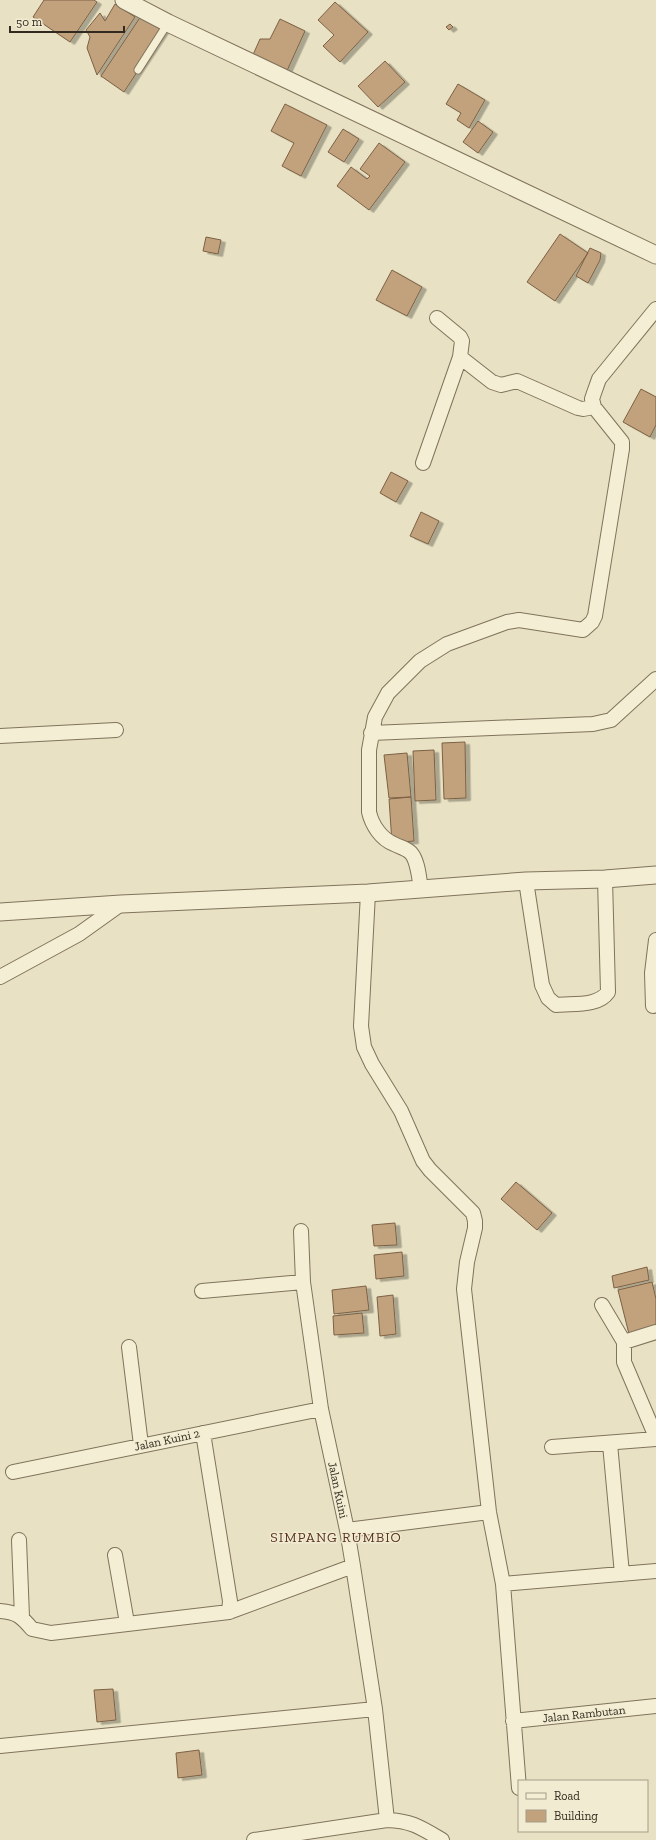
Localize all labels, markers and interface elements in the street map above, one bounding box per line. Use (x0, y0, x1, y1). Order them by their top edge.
scale bar (10, 8, 124, 34)
text: 50 m (16, 15, 43, 29)
street label: Jalan Kuini 2 (133, 1426, 201, 1454)
street label: Jalan Kuini (325, 1460, 351, 1520)
district label: SIMPANG RUMBIO (270, 1529, 402, 1546)
street label: Jalan Rambutan (542, 1703, 626, 1725)
legend (518, 1780, 648, 1832)
text: Road (554, 1789, 580, 1803)
text: Building (554, 1809, 598, 1823)

